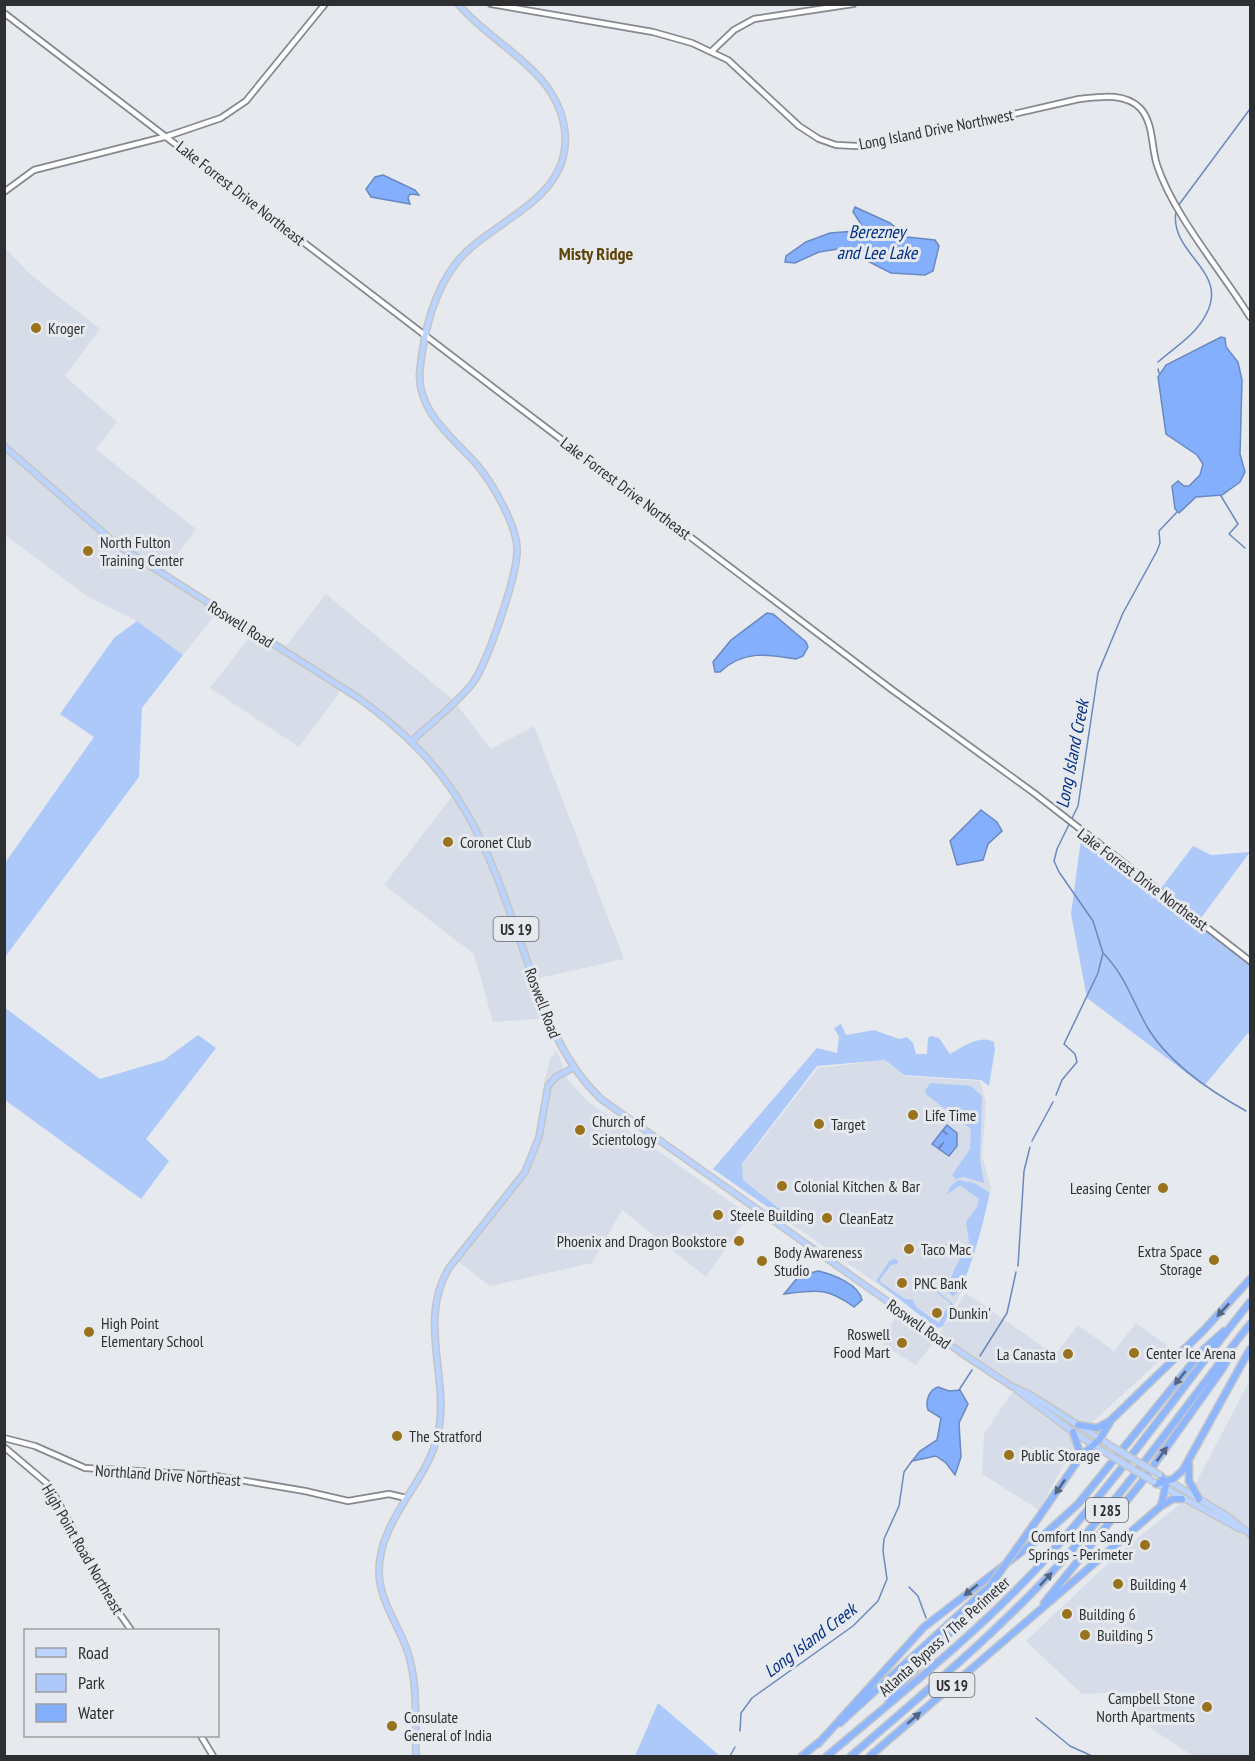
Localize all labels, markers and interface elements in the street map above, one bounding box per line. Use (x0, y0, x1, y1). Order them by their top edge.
street label: Long Island Drive Northwest (857, 104, 1015, 154)
street label: Lake Forrest Drive Northeast (173, 136, 310, 250)
water label: Berezney and Lee Lake (837, 220, 919, 264)
district label: Misty Ridge (559, 242, 633, 265)
place label: Kroger (48, 318, 85, 338)
marker: Kroger (29, 321, 43, 335)
street label: Lake Forrest Drive Northeast (557, 432, 696, 544)
place label: North Fulton Training Center (100, 532, 184, 570)
marker: North Fulton Training Center (81, 544, 95, 558)
street label: Roswell Road (205, 596, 277, 652)
water label: Long Island Creek (1050, 696, 1094, 810)
street label: Lake Forrest Drive Northeast (1074, 823, 1213, 935)
place label: Coronet Club (460, 832, 532, 852)
marker: Coronet Club (441, 835, 455, 849)
road number: US 19 (494, 917, 538, 941)
street label: Roswell Road (521, 965, 566, 1041)
place label: Life Time (925, 1105, 976, 1125)
marker: Life Time (906, 1108, 920, 1122)
place label: Church of Scientology (592, 1111, 656, 1149)
place label: Target (831, 1114, 866, 1134)
marker: Target (812, 1117, 826, 1131)
marker: Church of Scientology (573, 1123, 587, 1137)
place label: Colonial Kitchen & Bar (794, 1176, 921, 1196)
place label: Leasing Center (1070, 1178, 1152, 1198)
marker: Colonial Kitchen & Bar (775, 1179, 789, 1193)
marker: Leasing Center (1156, 1181, 1170, 1195)
place label: Steele Building (730, 1205, 814, 1225)
marker: Steele Building (711, 1208, 725, 1222)
place label: CleanEatz (839, 1208, 894, 1228)
marker: CleanEatz (820, 1211, 834, 1225)
place label: Phoenix and Dragon Bookstore (557, 1231, 727, 1251)
marker: Phoenix and Dragon Bookstore (732, 1234, 746, 1248)
place label: Taco Mac (921, 1239, 972, 1259)
place label: Extra Space Storage (1138, 1241, 1202, 1279)
place label: Body Awareness Studio (774, 1242, 862, 1280)
marker: Taco Mac (902, 1242, 916, 1256)
marker: Extra Space Storage (1207, 1253, 1221, 1267)
marker: Body Awareness Studio (755, 1254, 769, 1268)
place label: PNC Bank (914, 1273, 968, 1293)
marker: PNC Bank (895, 1276, 909, 1290)
street label: Roswell Road (883, 1295, 955, 1353)
one-way arrow (1216, 1302, 1230, 1317)
place label: Dunkin' (949, 1303, 991, 1323)
marker: Dunkin' (930, 1306, 944, 1320)
place label: High Point Elementary School (101, 1313, 204, 1351)
place label: Roswell Food Mart (833, 1324, 891, 1362)
marker: High Point Elementary School (82, 1325, 96, 1339)
marker: Roswell Food Mart (895, 1336, 909, 1350)
place label: Center Ice Arena (1146, 1343, 1236, 1363)
place label: La Canasta (997, 1344, 1056, 1364)
marker: Center Ice Arena (1127, 1346, 1141, 1360)
marker: La Canasta (1061, 1347, 1075, 1361)
one-way arrow (1175, 1370, 1187, 1385)
place label: The Stratford (409, 1426, 482, 1446)
marker: The Stratford (390, 1429, 404, 1443)
place label: Public Storage (1021, 1445, 1100, 1465)
one-way arrow (1156, 1446, 1168, 1462)
marker: Public Storage (1002, 1448, 1016, 1462)
street label: Northland Drive Northeast (94, 1460, 242, 1490)
one-way arrow (1054, 1478, 1066, 1494)
street label: High Point Road Northeast (38, 1481, 129, 1618)
road number: I 285 (1086, 1498, 1128, 1522)
place label: Comfort Inn Sandy Springs - Perimeter (1028, 1526, 1134, 1564)
marker: Comfort Inn Sandy Springs - Perimeter (1138, 1538, 1152, 1552)
street label: Atlanta Bypass / The Perimeter (874, 1571, 1014, 1700)
one-way arrow (1039, 1572, 1052, 1587)
place label: Building 4 (1130, 1574, 1187, 1594)
marker: Building 4 (1111, 1577, 1125, 1591)
one-way arrow (963, 1583, 978, 1595)
water label: Long Island Creek (759, 1597, 862, 1682)
place label: Building 6 (1079, 1604, 1136, 1624)
marker: Building 6 (1060, 1607, 1074, 1621)
place label: Building 5 (1097, 1625, 1154, 1645)
marker: Building 5 (1078, 1628, 1092, 1642)
legend (24, 1629, 219, 1737)
text: Road (78, 1641, 109, 1664)
text: Park (78, 1671, 105, 1694)
road number: US 19 (930, 1673, 974, 1697)
place label: Campbell Stone North Apartments (1096, 1688, 1195, 1726)
marker: Campbell Stone North Apartments (1200, 1700, 1214, 1714)
text: Water (78, 1701, 114, 1724)
place label: Consulate General of India (404, 1707, 492, 1745)
one-way arrow (906, 1712, 921, 1725)
marker: Consulate General of India (385, 1719, 399, 1733)

